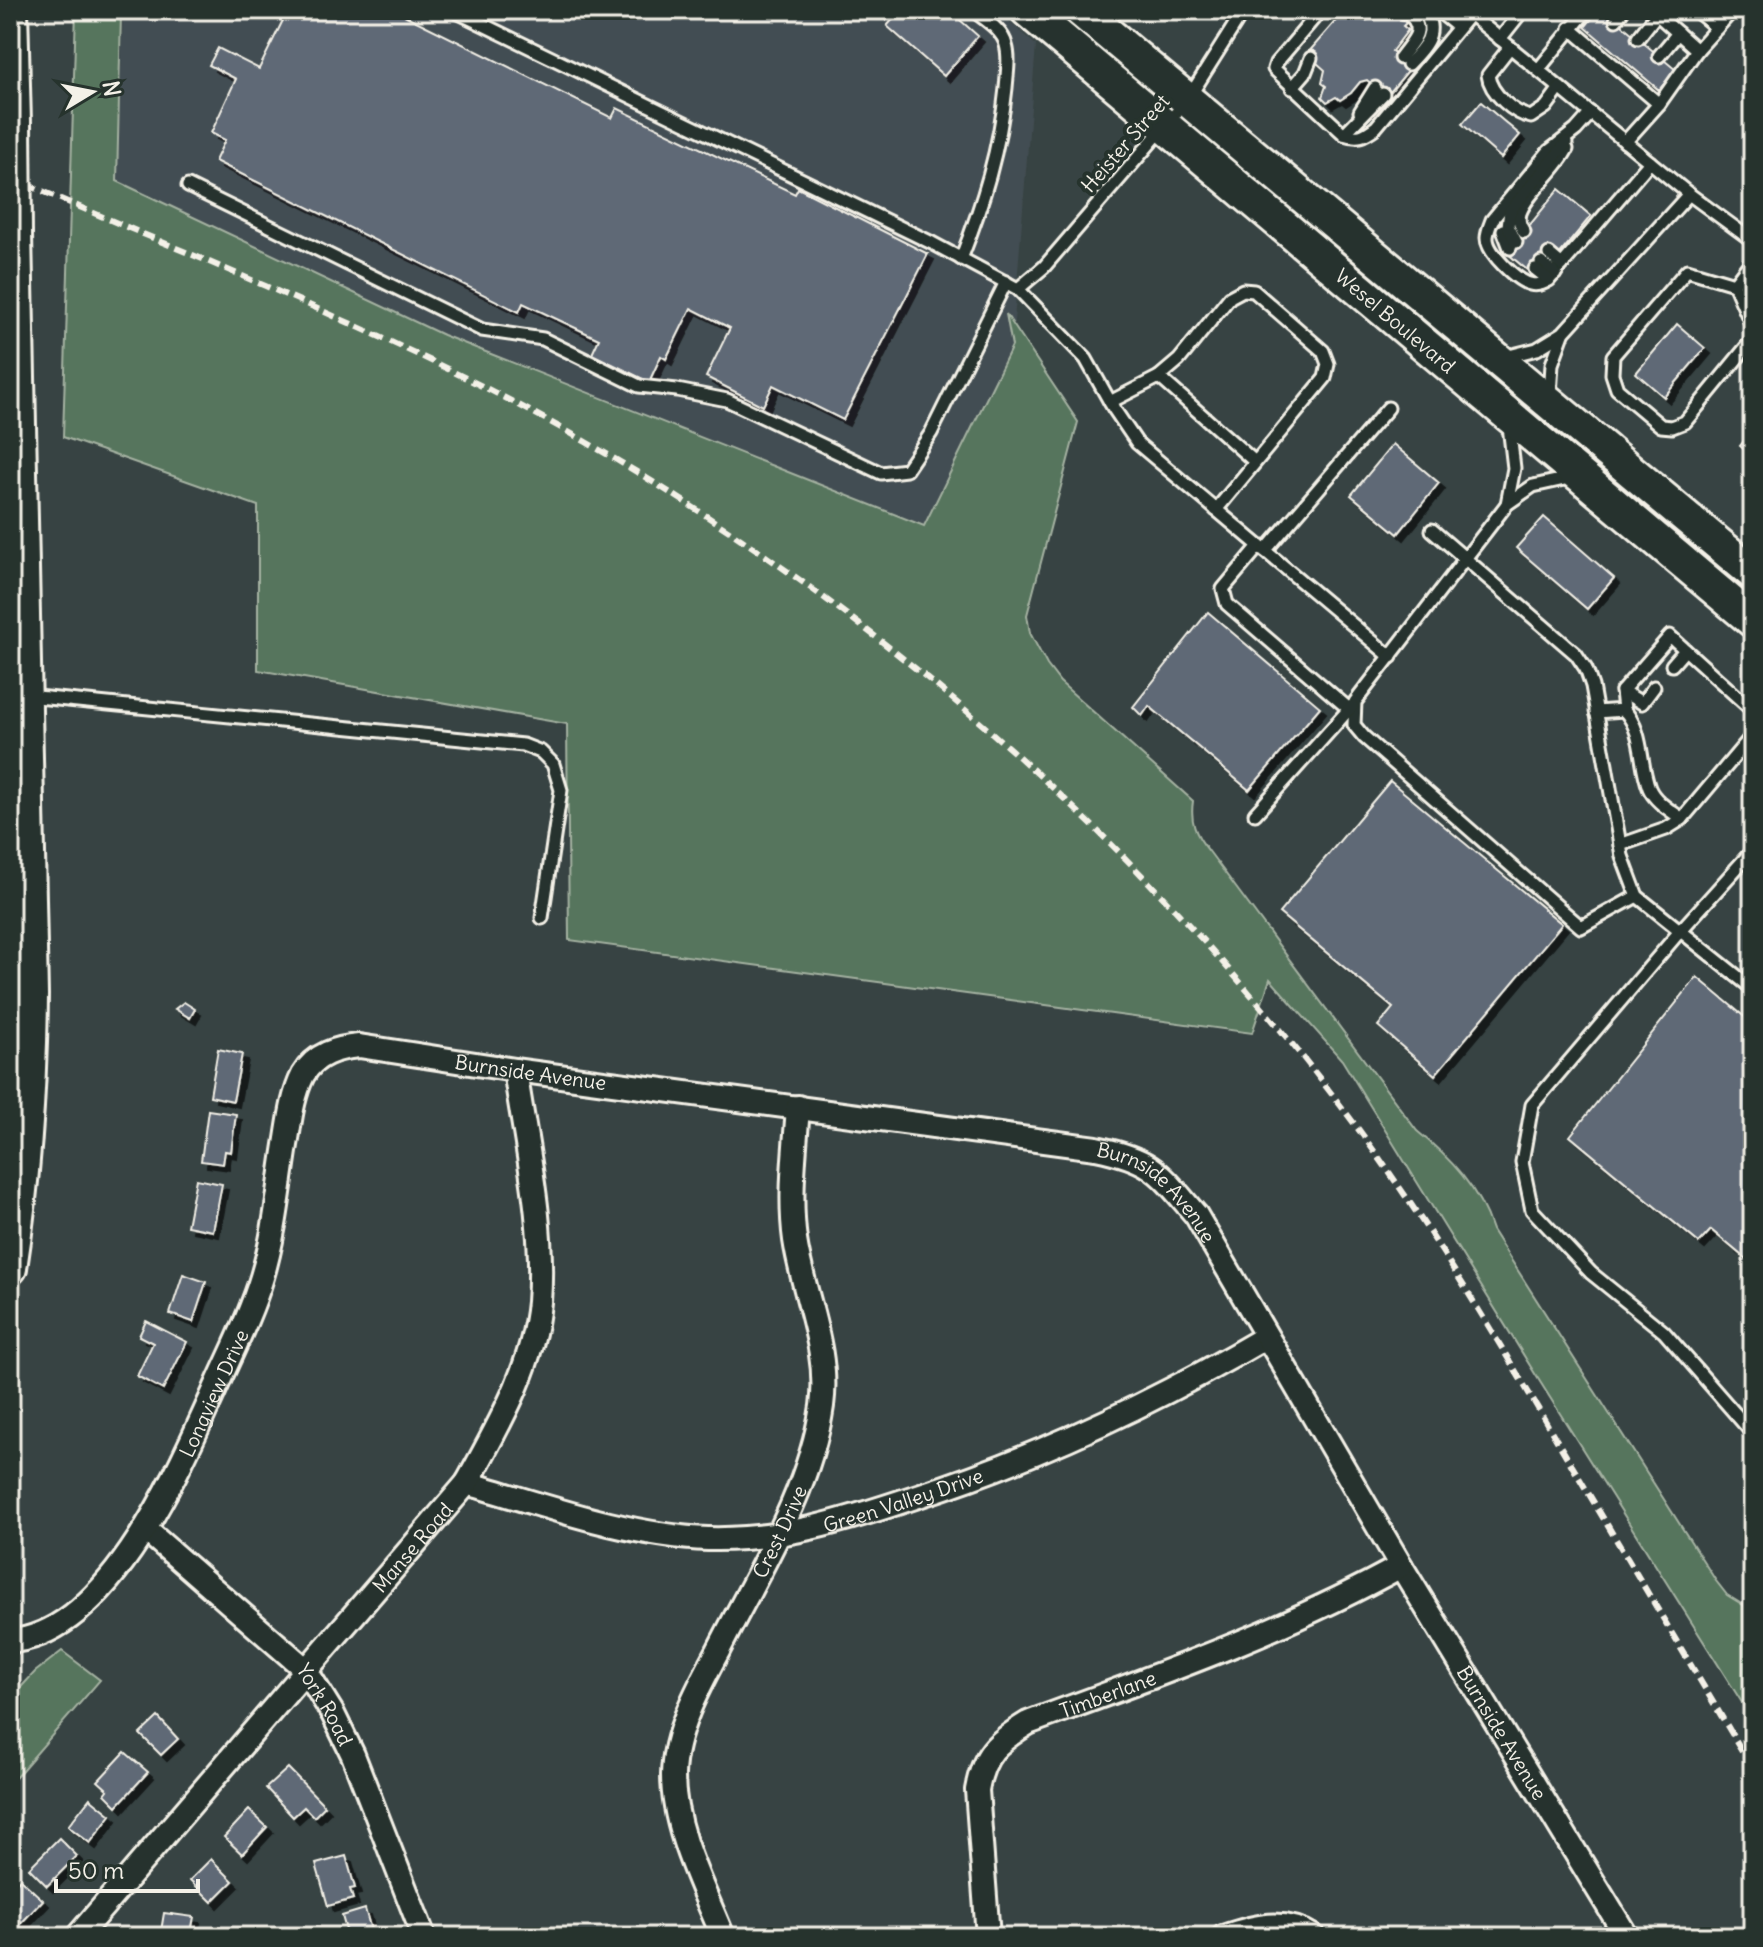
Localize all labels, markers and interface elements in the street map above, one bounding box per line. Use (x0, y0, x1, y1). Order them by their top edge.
north arrow (52, 52, 132, 132)
text: N (97, 79, 127, 98)
street label: Heister Street (1075, 89, 1175, 197)
street label: Wesel Boulevard (1331, 263, 1461, 378)
street label: Burnside Avenue (453, 1048, 608, 1095)
street label: Burnside Avenue (1095, 1136, 1222, 1247)
street label: Longview Drive (173, 1325, 253, 1461)
street label: Green Valley Drive (820, 1462, 986, 1537)
street label: Crest Drive (746, 1482, 811, 1582)
street label: Manse Road (366, 1497, 458, 1597)
street label: York Road (292, 1658, 359, 1750)
street label: Burnside Avenue (1452, 1661, 1553, 1804)
street label: Timberlane (1056, 1664, 1159, 1723)
scale bar (56, 1843, 198, 1893)
text: 50 m (68, 1855, 124, 1885)

